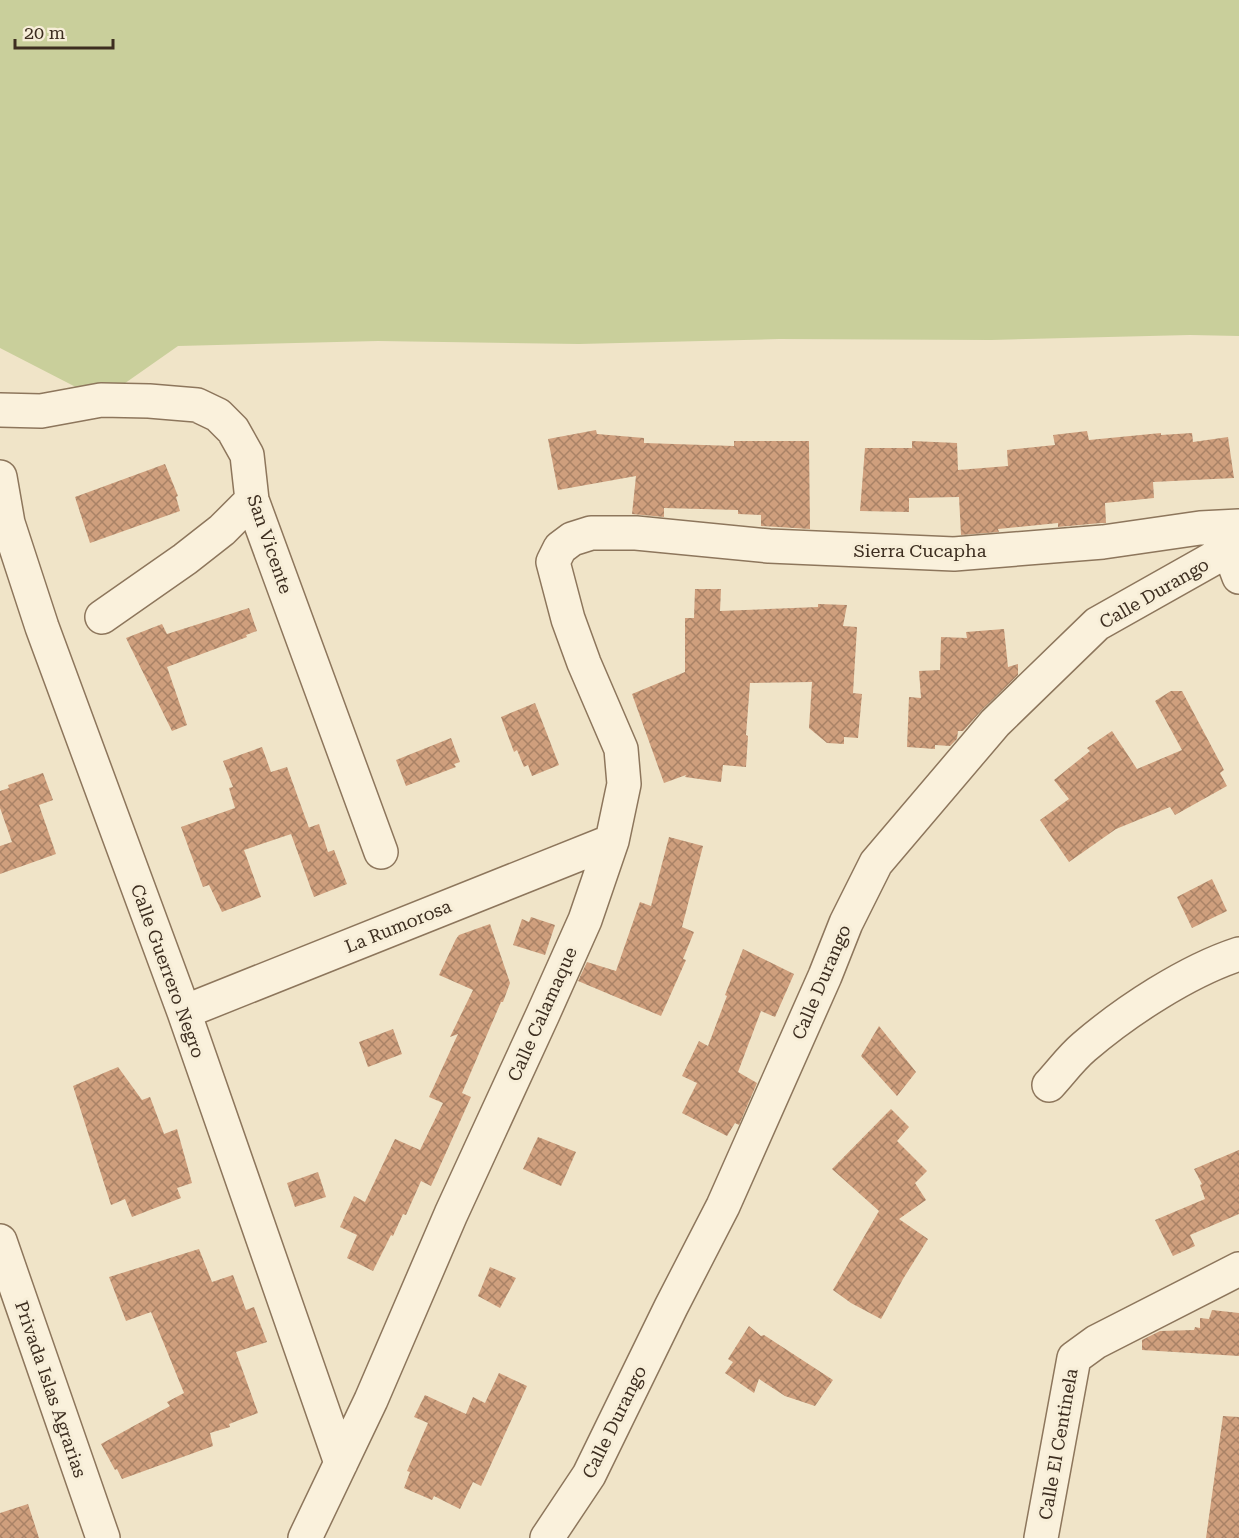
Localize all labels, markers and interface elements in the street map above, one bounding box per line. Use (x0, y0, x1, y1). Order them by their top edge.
scale bar (15, 12, 112, 50)
text: 20 m (24, 22, 65, 43)
street label: San Vicente (243, 492, 297, 596)
street label: Sierra Cucapha (854, 540, 987, 561)
street label: Calle Durango (1096, 553, 1212, 633)
street label: Calle Guerrero Negro (127, 881, 209, 1061)
street label: La Rumorosa (342, 895, 455, 957)
street label: Calle Durango (787, 921, 855, 1043)
street label: Calle Calamaque (503, 944, 581, 1084)
street label: Privada Islas Agrarias (11, 1298, 91, 1480)
street label: Calle Durango (578, 1362, 650, 1482)
street label: Calle El Centinela (1034, 1366, 1082, 1521)

